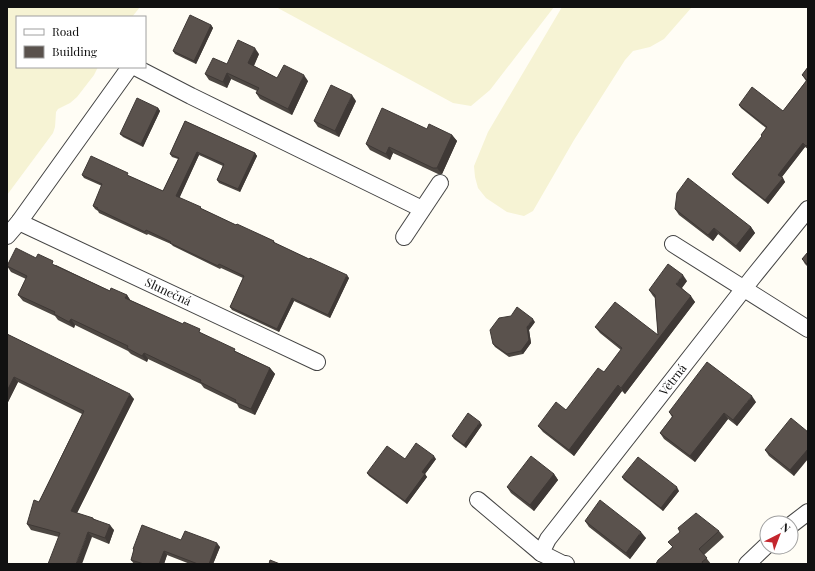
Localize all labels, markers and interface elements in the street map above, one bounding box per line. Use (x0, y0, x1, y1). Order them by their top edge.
legend (16, 16, 146, 68)
text: Road (52, 23, 79, 39)
text: Building (52, 43, 98, 59)
street label: Slunečná (143, 273, 194, 309)
street label: Větrná (654, 360, 690, 399)
north arrow (759, 515, 799, 555)
text: N (778, 519, 794, 535)

